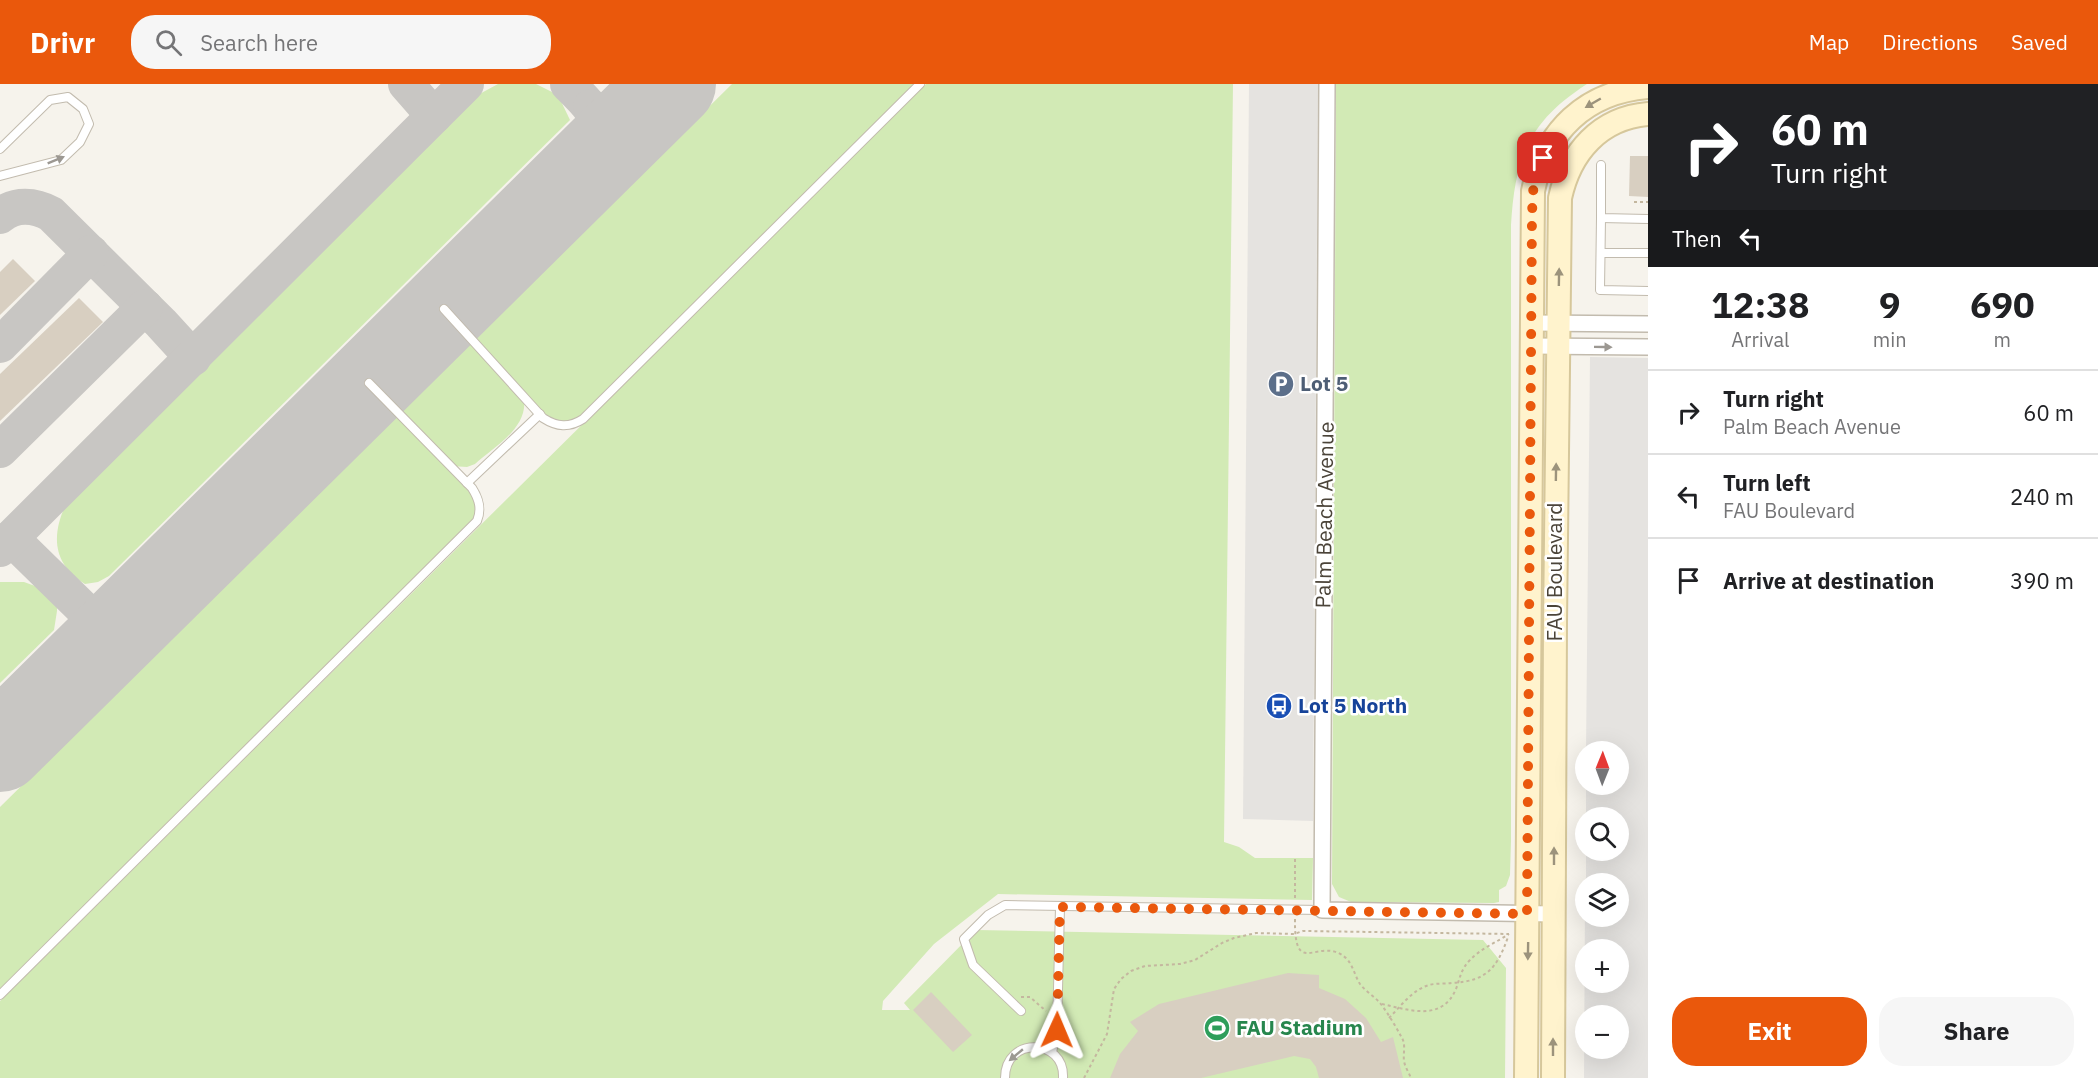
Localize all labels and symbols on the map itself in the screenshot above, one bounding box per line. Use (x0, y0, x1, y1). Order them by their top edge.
one-way arrow (1585, 98, 1601, 109)
pin (1517, 132, 1568, 183)
one-way arrow (47, 155, 65, 165)
one-way arrow (1554, 267, 1563, 286)
one-way arrow (1593, 342, 1612, 352)
parking icon: Lot 5 (1266, 369, 1296, 399)
place label: Lot 5 (1300, 369, 1348, 397)
street label: Palm Beach Avenue (1308, 421, 1340, 609)
one-way arrow (1551, 462, 1561, 481)
street label: FAU Boulevard (1540, 503, 1568, 641)
bus stop icon: Lot 5 North (1264, 691, 1294, 721)
place label: Lot 5 North (1298, 691, 1407, 719)
north arrow (1575, 741, 1629, 795)
one-way arrow (1549, 846, 1559, 865)
one-way arrow (1523, 941, 1533, 960)
position arrow (1025, 998, 1089, 1062)
sports icon: FAU Stadium (1202, 1013, 1232, 1043)
place label: FAU Stadium (1236, 1013, 1363, 1041)
one-way arrow (1548, 1038, 1558, 1057)
one-way arrow (1009, 1049, 1024, 1062)

